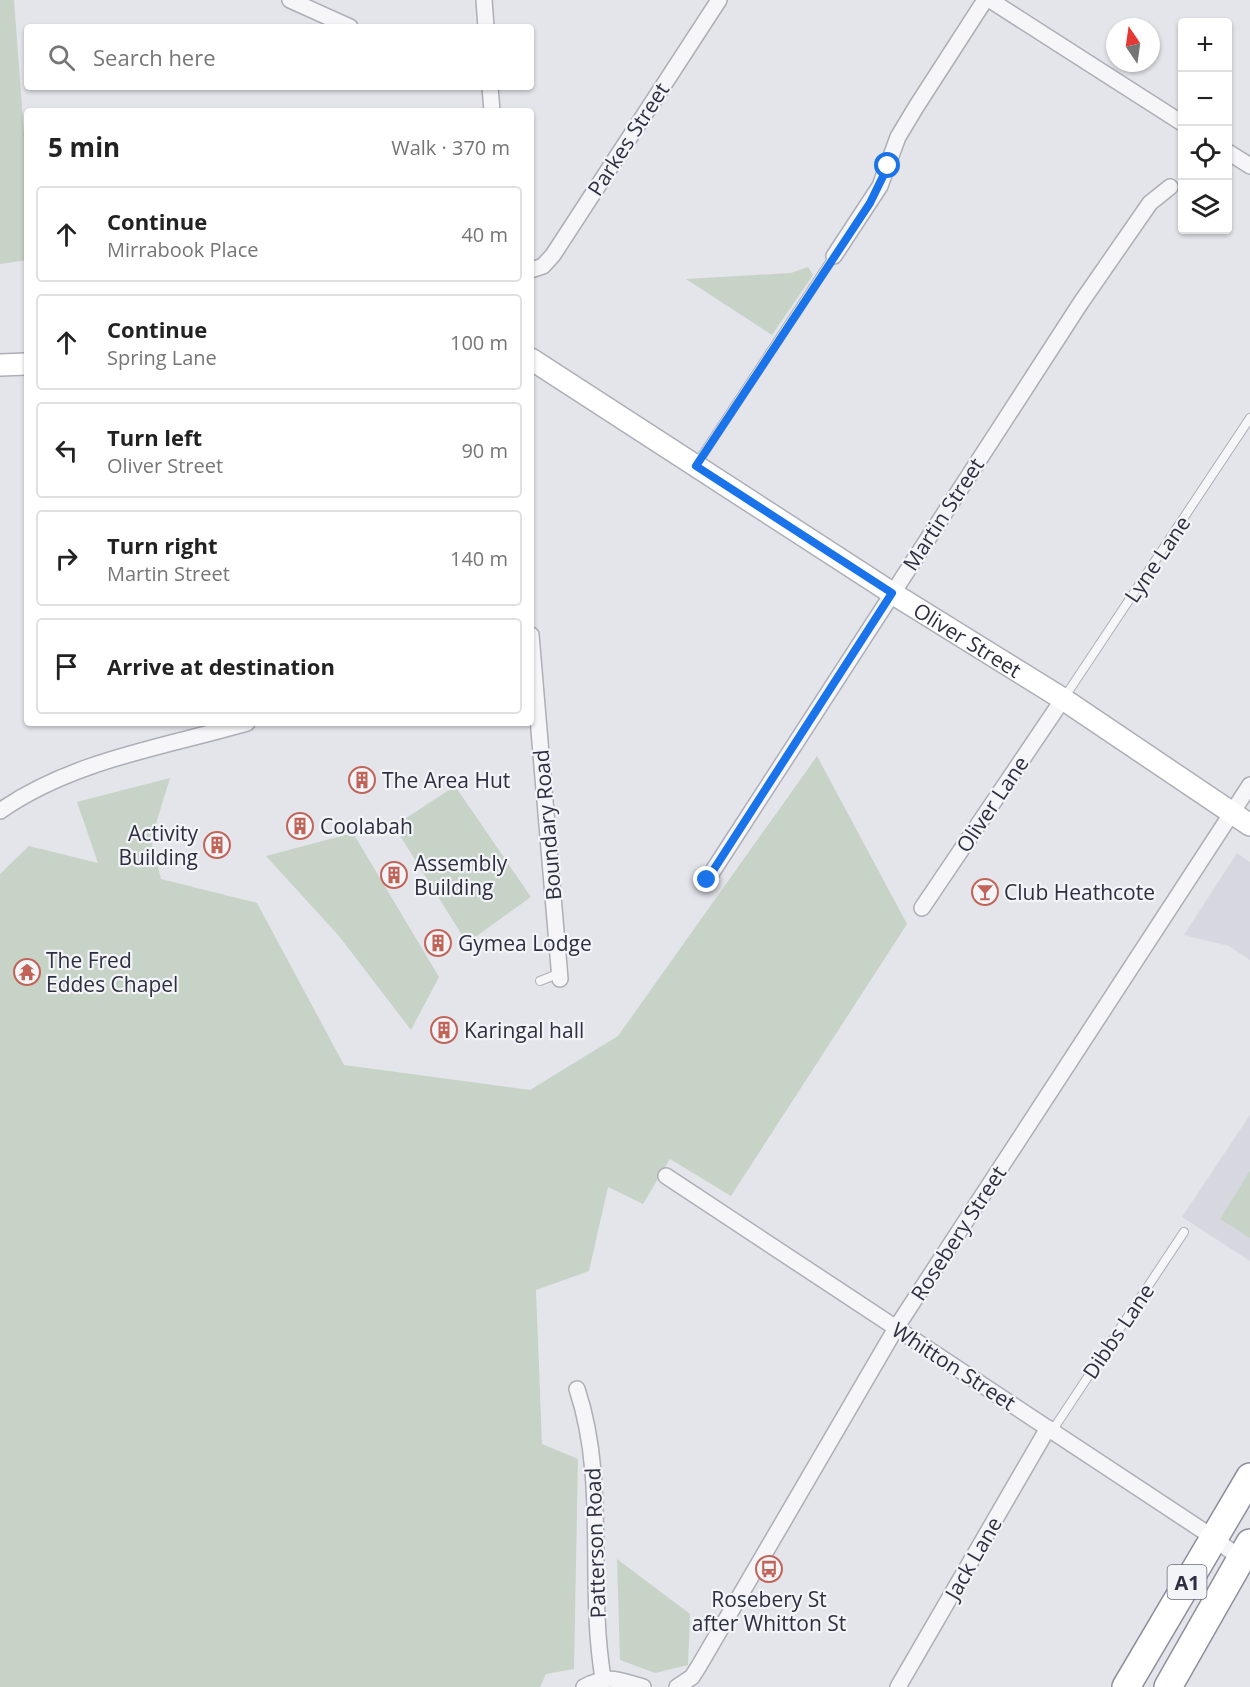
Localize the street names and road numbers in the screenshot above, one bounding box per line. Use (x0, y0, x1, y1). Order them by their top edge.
street label: Parkes Street (581, 77, 675, 201)
street label: Martin Street (896, 452, 990, 576)
street label: Lyne Lane (1118, 510, 1196, 608)
street label: Oliver Street (908, 596, 1027, 684)
street label: Boundary Road (526, 748, 568, 902)
street label: Oliver Lane (949, 750, 1035, 858)
street label: Rosebery Street (904, 1160, 1012, 1306)
street label: Dibbs Lane (1076, 1278, 1160, 1384)
street label: Whitton Street (887, 1316, 1021, 1416)
street label: Patterson Road (578, 1467, 612, 1619)
street label: Jack Lane (937, 1512, 1008, 1606)
road number: A1 (1168, 1565, 1206, 1599)

